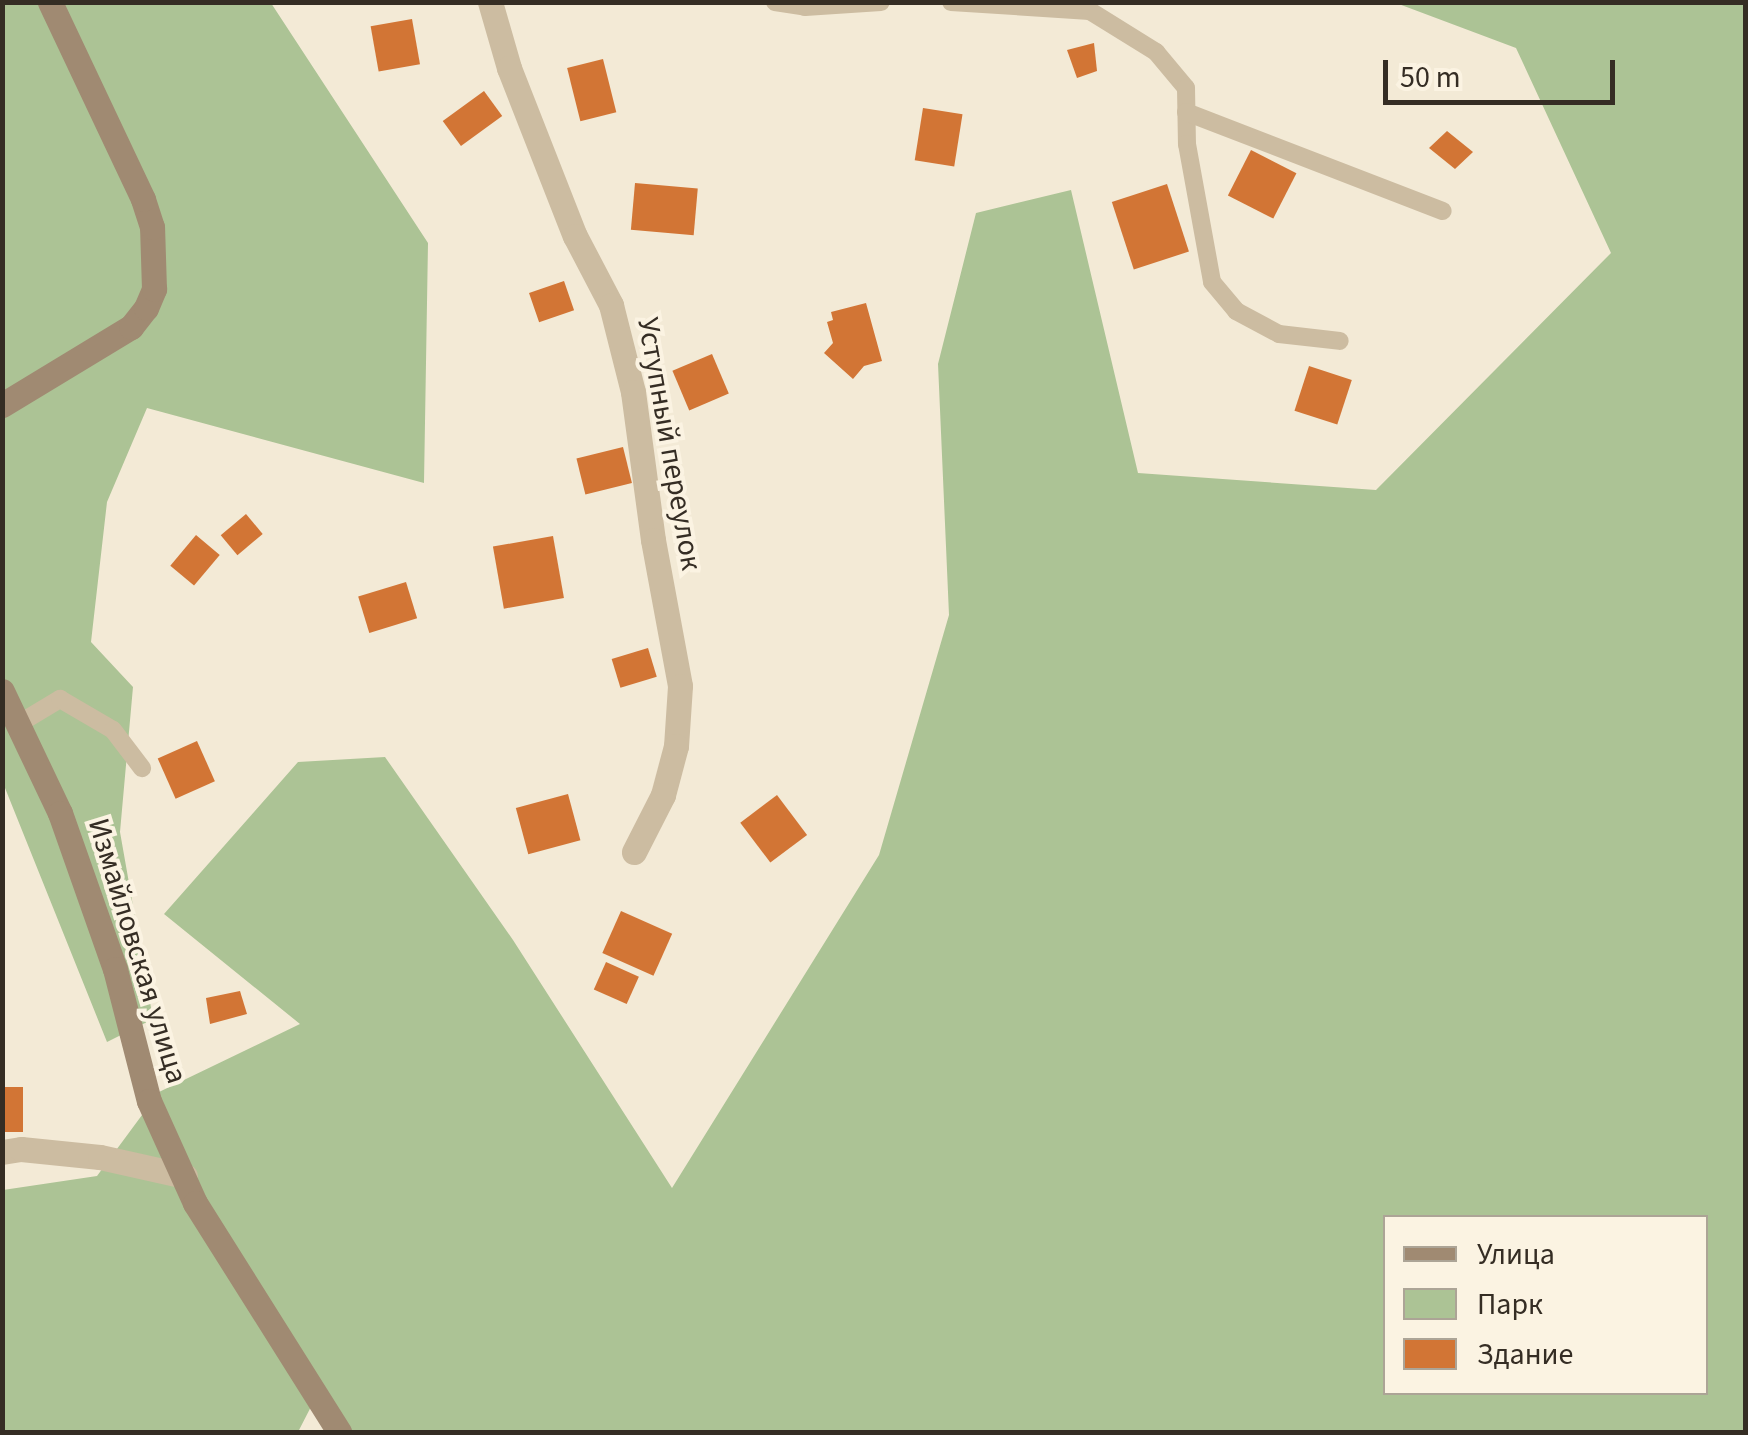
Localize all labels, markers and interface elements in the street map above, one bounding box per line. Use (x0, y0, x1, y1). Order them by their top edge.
scale bar (1388, 40, 1620, 102)
text: 50 m (1400, 56, 1461, 99)
street label: Уступный переулок (629, 315, 709, 573)
street label: Измайловская улица (80, 814, 194, 1088)
legend (1383, 1215, 1708, 1395)
text: Улица (1477, 1233, 1555, 1276)
text: Парк (1477, 1283, 1543, 1326)
text: Здание (1477, 1333, 1573, 1376)

